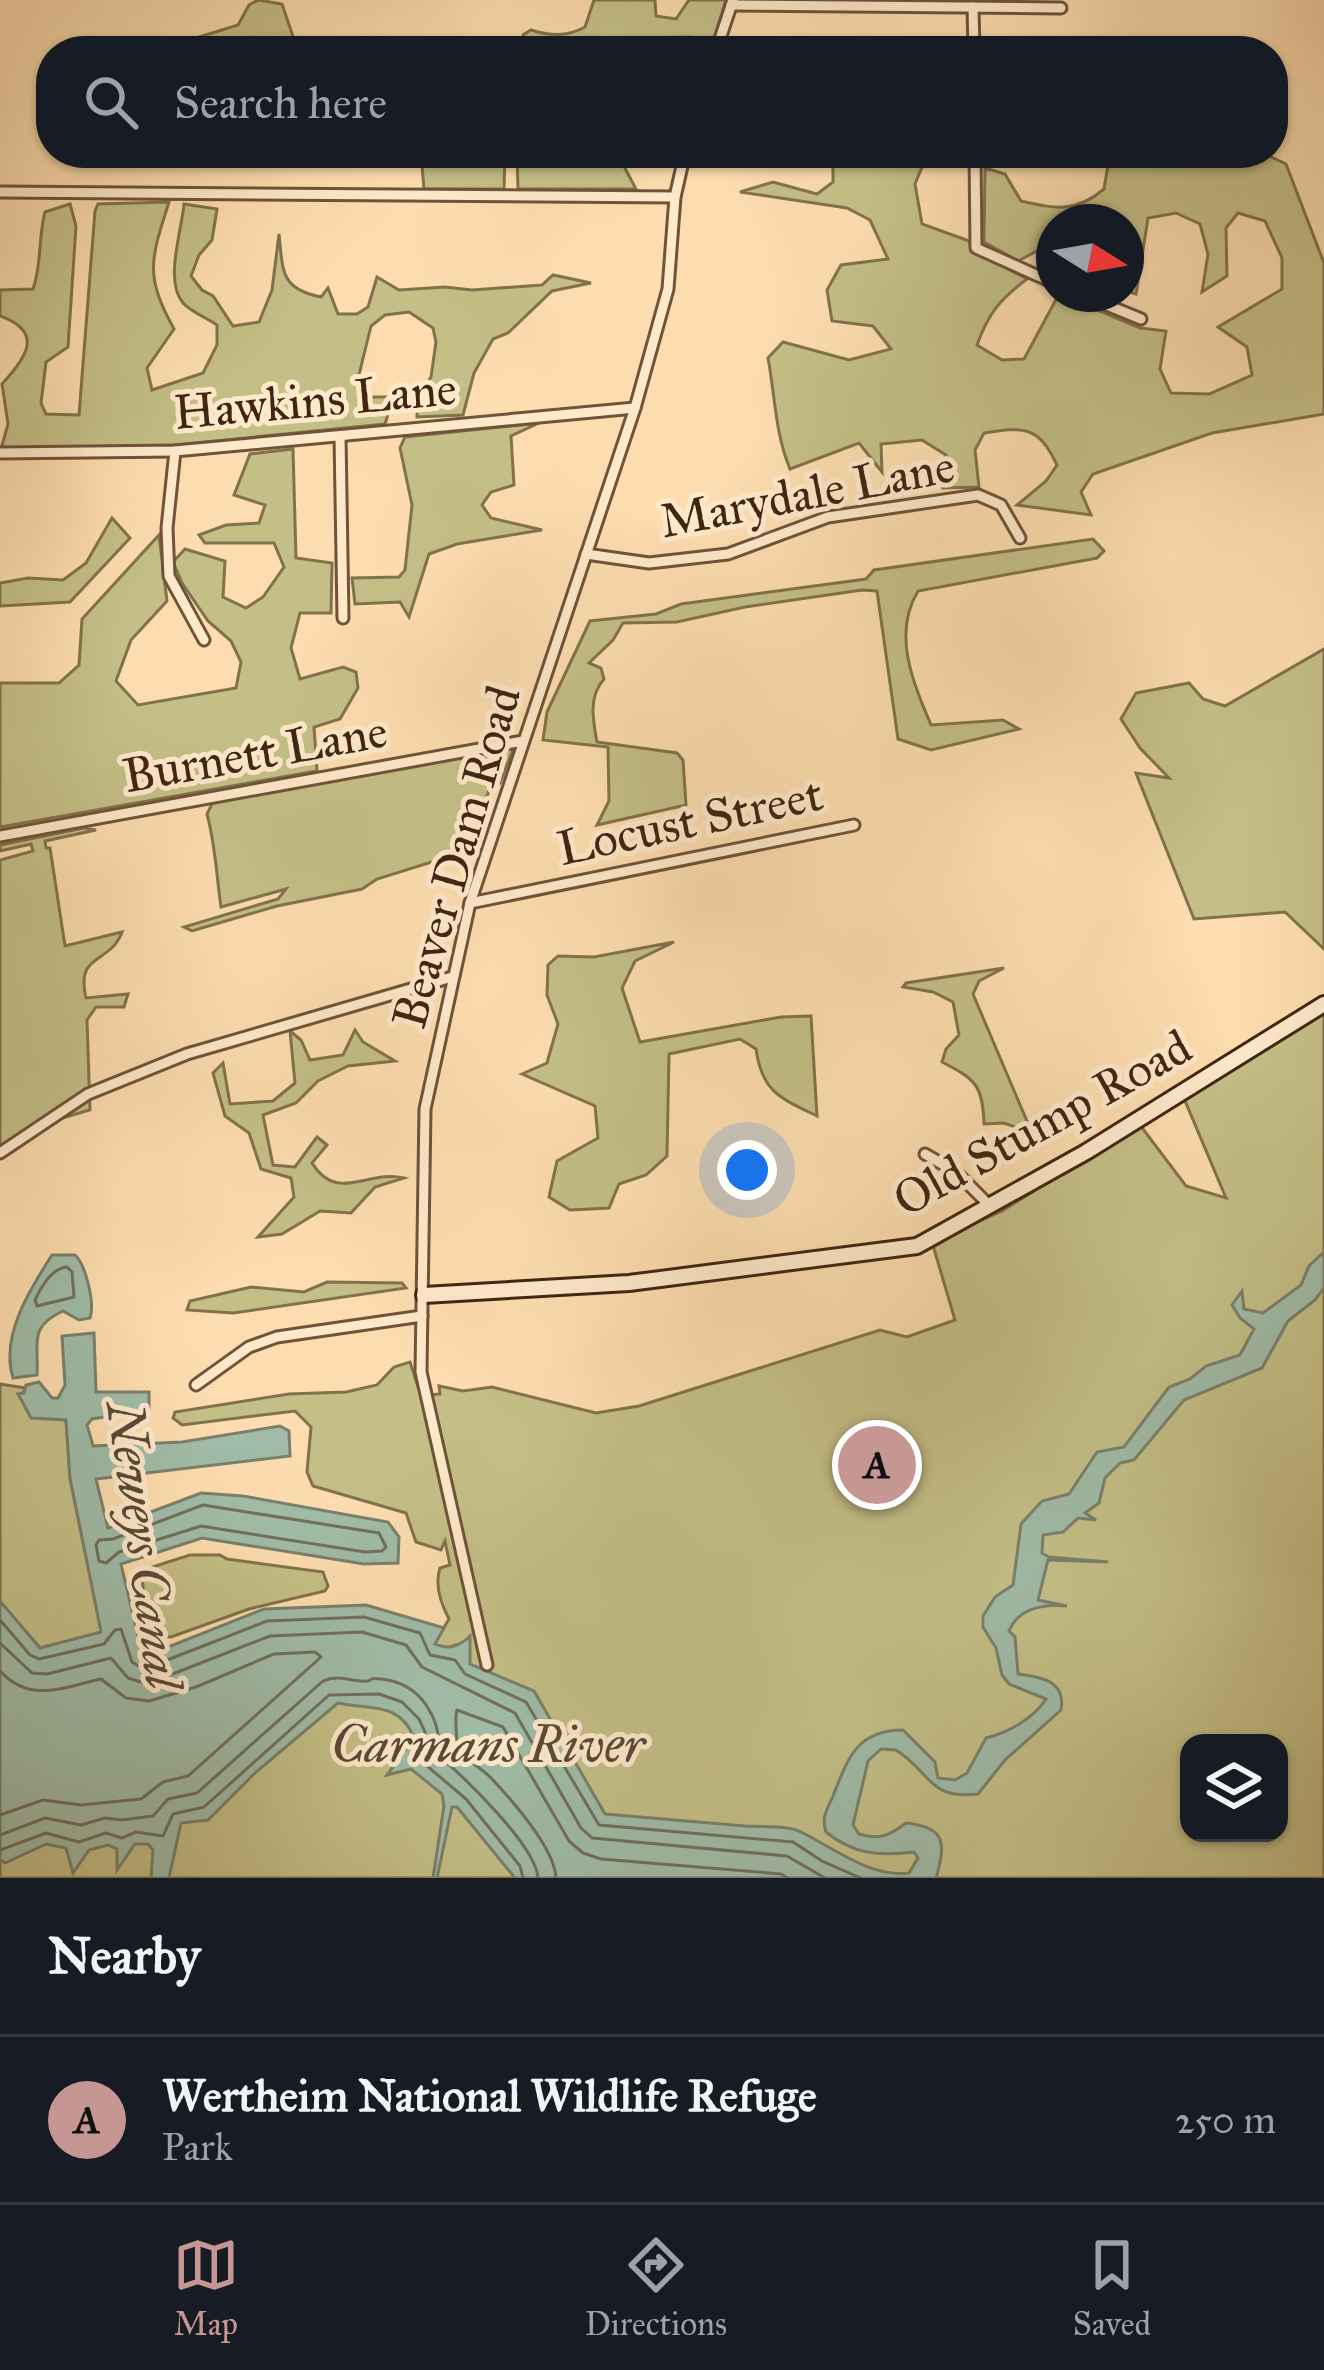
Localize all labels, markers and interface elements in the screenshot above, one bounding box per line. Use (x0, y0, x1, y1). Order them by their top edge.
search box (36, 36, 1288, 168)
icon: search (78, 69, 144, 135)
text: Search here (174, 75, 387, 130)
north arrow (1036, 204, 1144, 312)
street label: Hawkins Lane (171, 358, 459, 442)
street label: Marydale Lane (655, 436, 959, 550)
street label: Beaver Dam Road (379, 679, 533, 1035)
street label: Burnett Lane (118, 701, 392, 805)
street label: Locust Street (552, 764, 828, 878)
street label: Old Stump Road (883, 1017, 1201, 1229)
your location (717, 1140, 777, 1200)
water label: Neweys Canal (93, 1395, 195, 1697)
pin: A (838, 1420, 916, 1510)
water label: Carmans River (331, 1714, 647, 1776)
map controls (1180, 1734, 1288, 1842)
button: layers (1180, 1734, 1288, 1842)
text: Nearby (48, 1925, 200, 1987)
text: Wertheim National Wildlife Refuge (162, 2068, 817, 2123)
text: A (74, 2096, 100, 2144)
text: 250 m (1175, 2096, 1276, 2144)
text: Park (162, 2123, 233, 2171)
tab: Map (173, 2232, 239, 2344)
tab: Directions (585, 2232, 727, 2344)
tab: Saved (1073, 2232, 1151, 2344)

